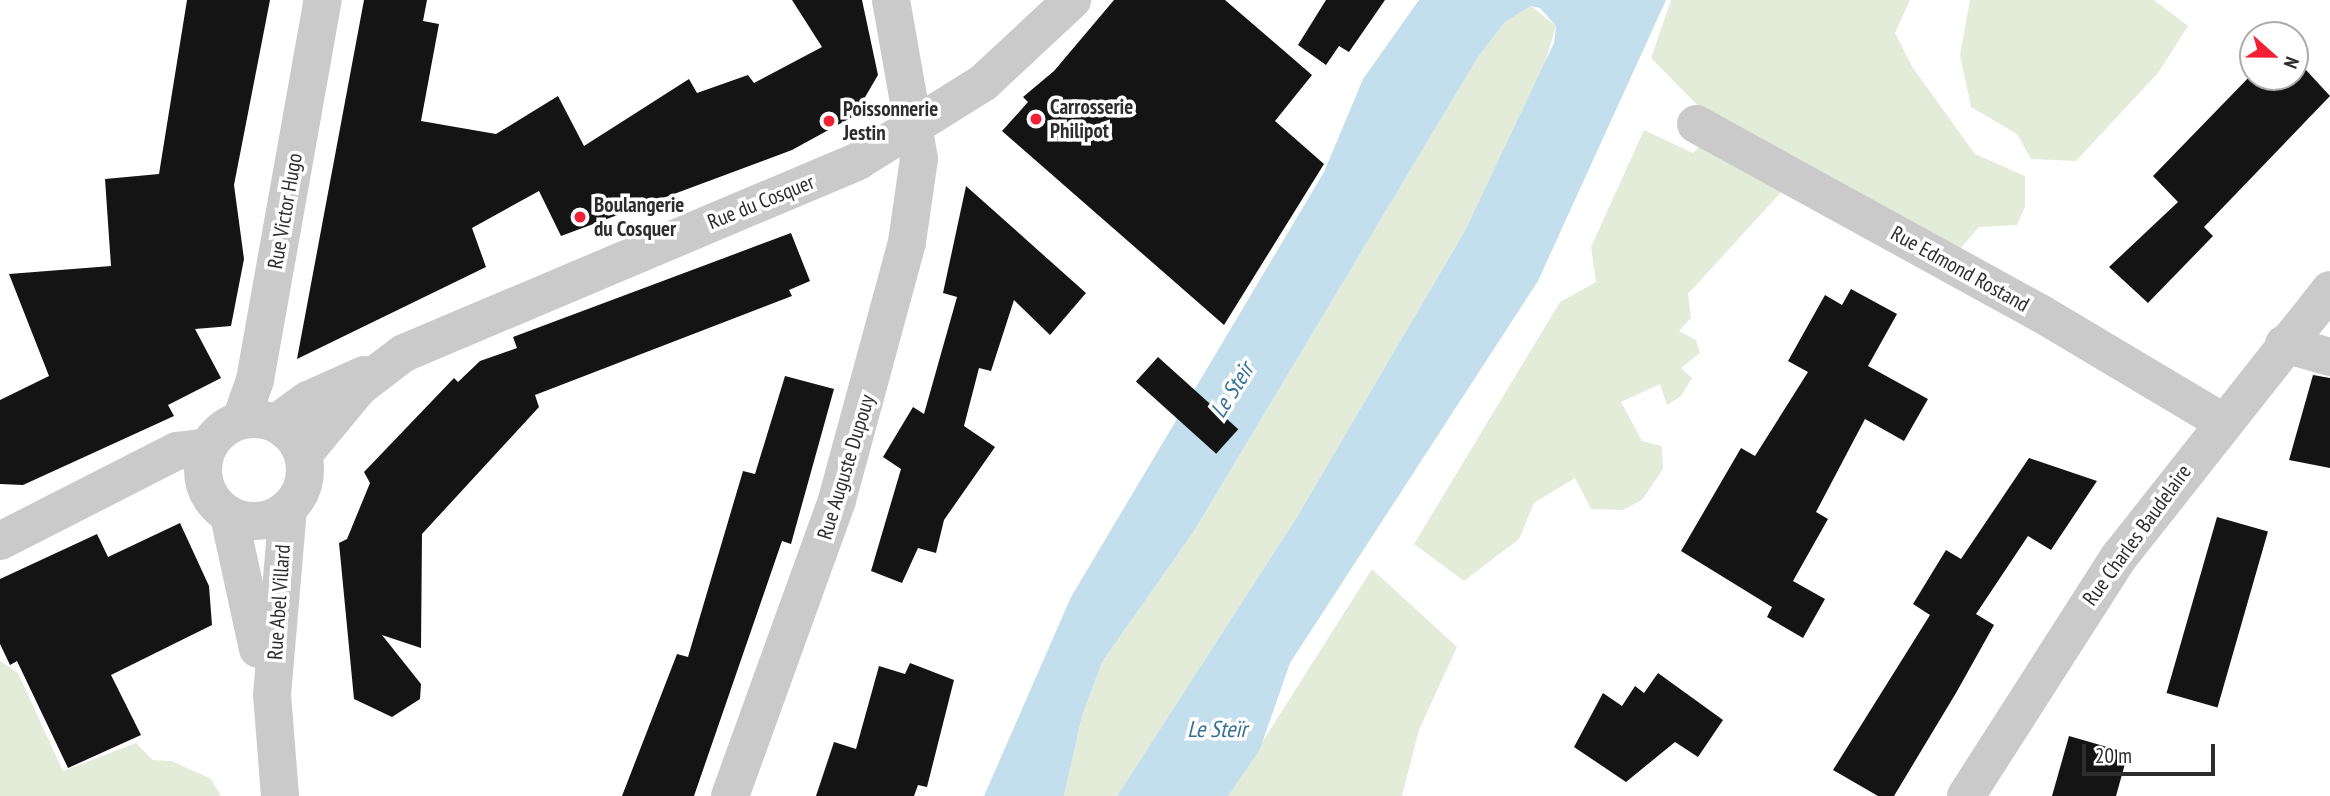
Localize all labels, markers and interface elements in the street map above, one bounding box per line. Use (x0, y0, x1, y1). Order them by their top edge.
north arrow (2239, 21, 2309, 91)
text: N (2279, 54, 2305, 72)
place label: Carrosserie Philipot (1050, 94, 1133, 144)
place label: Poissonnerie Jestin (843, 96, 938, 146)
marker: Carrosserie Philipot (1028, 111, 1044, 127)
marker: Poissonnerie Jestin (821, 113, 837, 129)
street label: Rue Victor Hugo (262, 151, 308, 271)
street label: Rue du Cosquer (704, 169, 818, 235)
place label: Boulangerie du Cosquer (594, 192, 684, 242)
marker: Boulangerie du Cosquer (572, 209, 588, 225)
street label: Rue Edmond Rostand (1887, 221, 2033, 317)
water label: Le Steir (1204, 357, 1260, 423)
street label: Rue Auguste Dupouy (812, 391, 880, 543)
street label: Rue Charles Baudelaire (2077, 460, 2197, 610)
street label: Rue Abel Villard (262, 543, 296, 661)
water label: Le Steïr (1187, 715, 1247, 743)
scale bar (2085, 730, 2218, 774)
text: 20 m (2095, 742, 2132, 769)

